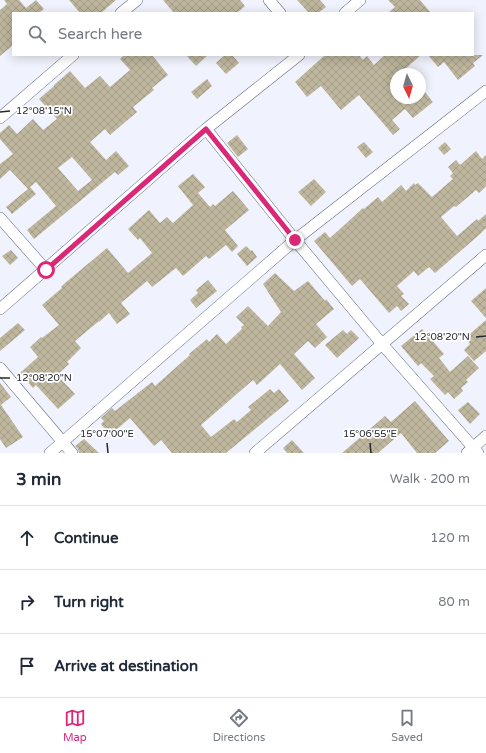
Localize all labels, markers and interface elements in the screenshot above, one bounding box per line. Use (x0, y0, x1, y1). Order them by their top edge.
search box (12, 12, 474, 56)
icon: search (26, 23, 48, 45)
text: Search here (58, 25, 142, 43)
north arrow (390, 68, 426, 104)
text: 12°08'15"N (16, 105, 72, 117)
route end (286, 231, 304, 249)
route start (37, 261, 55, 279)
text: 12°08'20"N (414, 331, 470, 343)
text: 12°08'20"N (16, 372, 72, 384)
text: 15°07'00"E (80, 428, 134, 440)
text: 15°06'55"E (343, 428, 397, 440)
text: 3 min (16, 469, 61, 490)
text: Walk · 200 m (390, 471, 470, 487)
icon: ahead (16, 527, 38, 549)
text: Continue (54, 529, 118, 547)
text: 120 m (430, 530, 470, 546)
icon: right (16, 591, 38, 613)
text: Turn right (54, 593, 124, 611)
text: 80 m (438, 594, 470, 610)
icon: arrive (16, 655, 38, 677)
text: Arrive at destination (54, 657, 198, 675)
tab: Map (63, 707, 87, 744)
tab: Directions (213, 707, 265, 744)
tab: Saved (391, 707, 423, 744)

